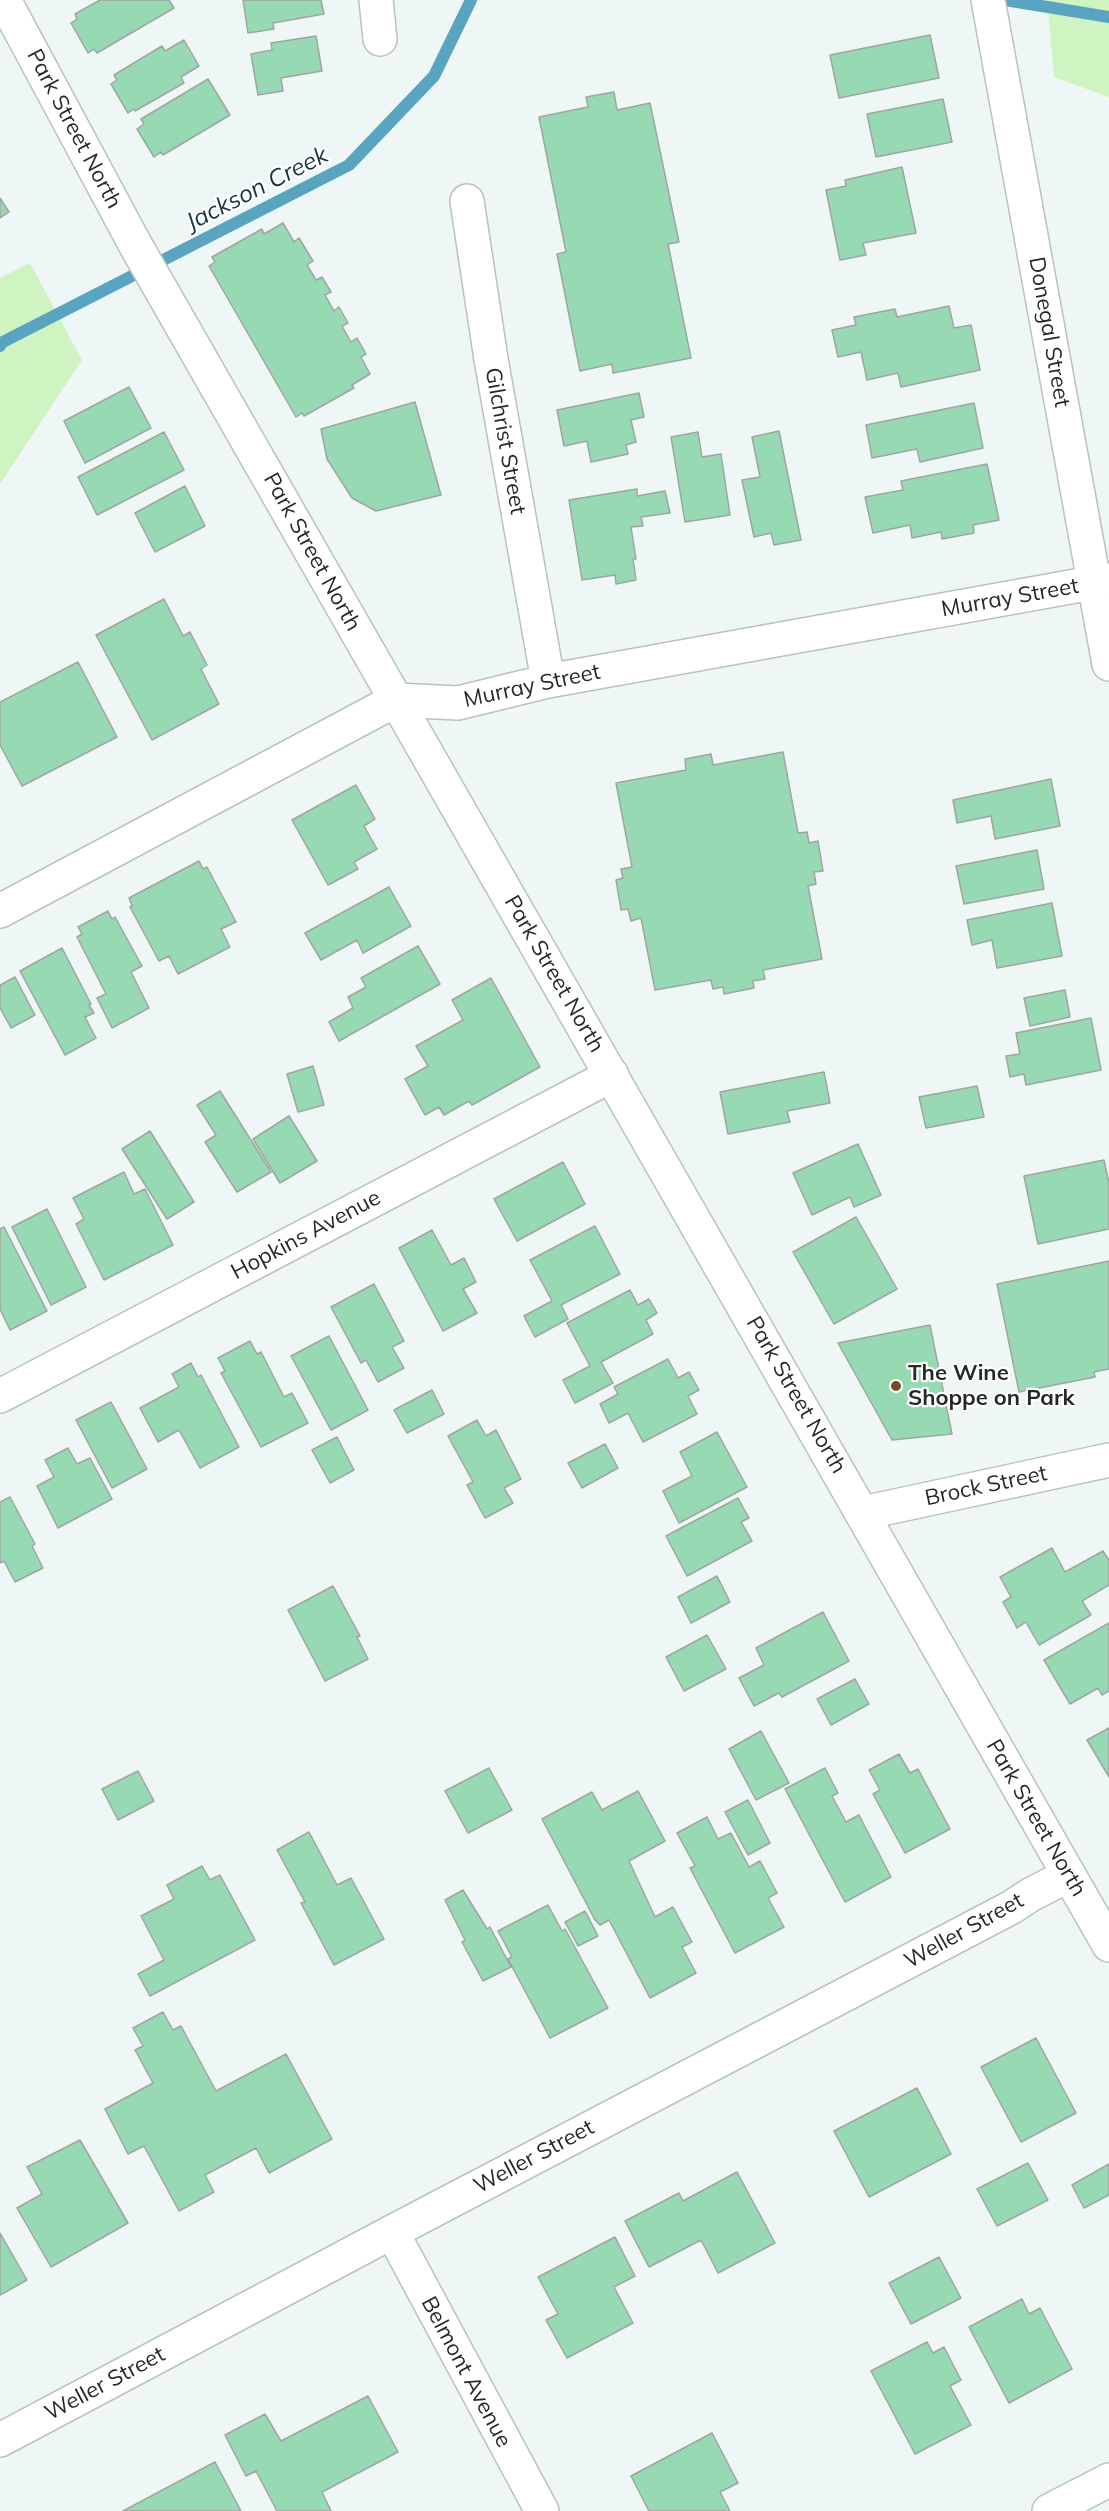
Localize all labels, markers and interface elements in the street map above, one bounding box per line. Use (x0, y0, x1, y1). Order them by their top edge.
street label: Park Street North (21, 45, 127, 213)
water label: Jackson Creek (181, 141, 333, 237)
street label: Donegal Street (1023, 255, 1075, 409)
street label: Gilchrist Street (479, 366, 531, 516)
street label: Park Street North (258, 468, 366, 636)
street label: Murray Street (939, 573, 1081, 623)
street label: Murray Street (461, 659, 603, 713)
street label: Park Street North (498, 891, 610, 1057)
street label: Hopkins Avenue (227, 1185, 385, 1285)
street label: Park Street North (740, 1312, 852, 1478)
place label: The Wine Shoppe on Park (908, 1360, 1075, 1412)
marker: The Wine Shoppe on Park (889, 1379, 903, 1393)
street label: Brock Street (923, 1460, 1049, 1512)
street label: Park Street North (980, 1735, 1092, 1901)
street label: Weller Street (900, 1887, 1028, 1975)
street label: Weller Street (469, 2114, 599, 2200)
street label: Belmont Avenue (415, 2292, 517, 2452)
street label: Weller Street (40, 2341, 170, 2427)

